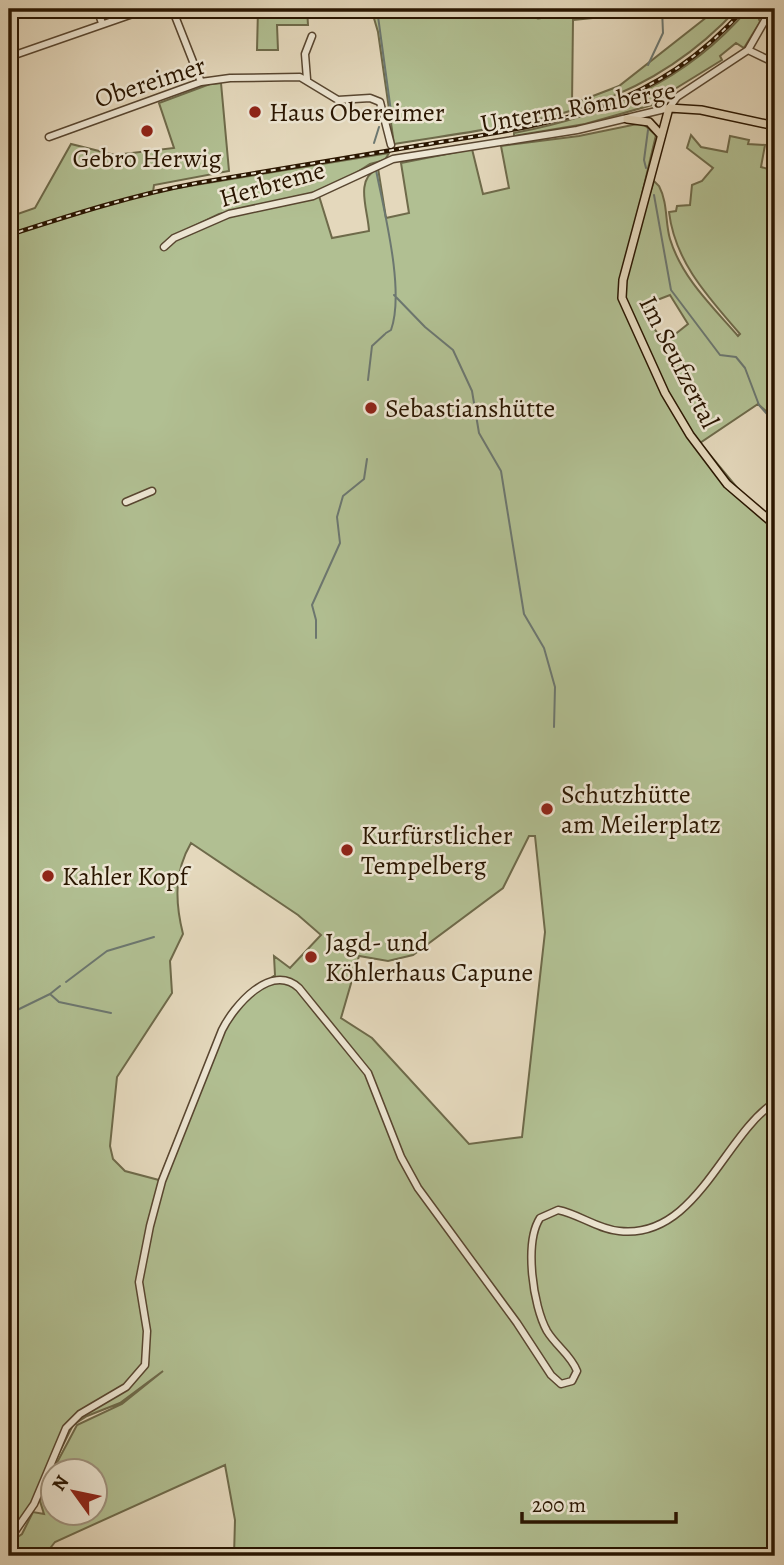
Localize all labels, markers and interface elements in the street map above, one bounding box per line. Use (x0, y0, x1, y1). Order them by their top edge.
street label: Obereimer (90, 48, 210, 116)
street label: Unterm Römberge (478, 73, 678, 141)
place label: Haus Obereimer (269, 95, 445, 130)
marker: Haus Obereimer (247, 104, 263, 120)
marker: Gebro Herwig (139, 123, 155, 139)
place label: Gebro Herwig (72, 141, 222, 176)
street label: Herbreme (215, 152, 329, 216)
street label: Im Seufzertal (631, 290, 727, 434)
place label: Sebastianshütte (385, 391, 555, 426)
marker: Sebastianshütte (363, 400, 379, 416)
place label: Schutzhütte am Meilerplatz (561, 777, 721, 842)
marker: Schutzhütte am Meilerplatz (539, 801, 555, 817)
place label: Kurfürstlicher Tempelberg (361, 818, 513, 883)
marker: Kurfürstlicher Tempelberg (339, 842, 355, 858)
place label: Kahler Kopf (62, 859, 191, 894)
marker: Kahler Kopf (40, 868, 56, 884)
place label: Jagd- und Köhlerhaus Capune (325, 925, 533, 990)
marker: Jagd- und Köhlerhaus Capune (303, 949, 319, 965)
north arrow (38, 1456, 108, 1526)
text: N (46, 1470, 75, 1496)
scale bar (522, 1481, 676, 1525)
text: 200 m (532, 1491, 586, 1519)

